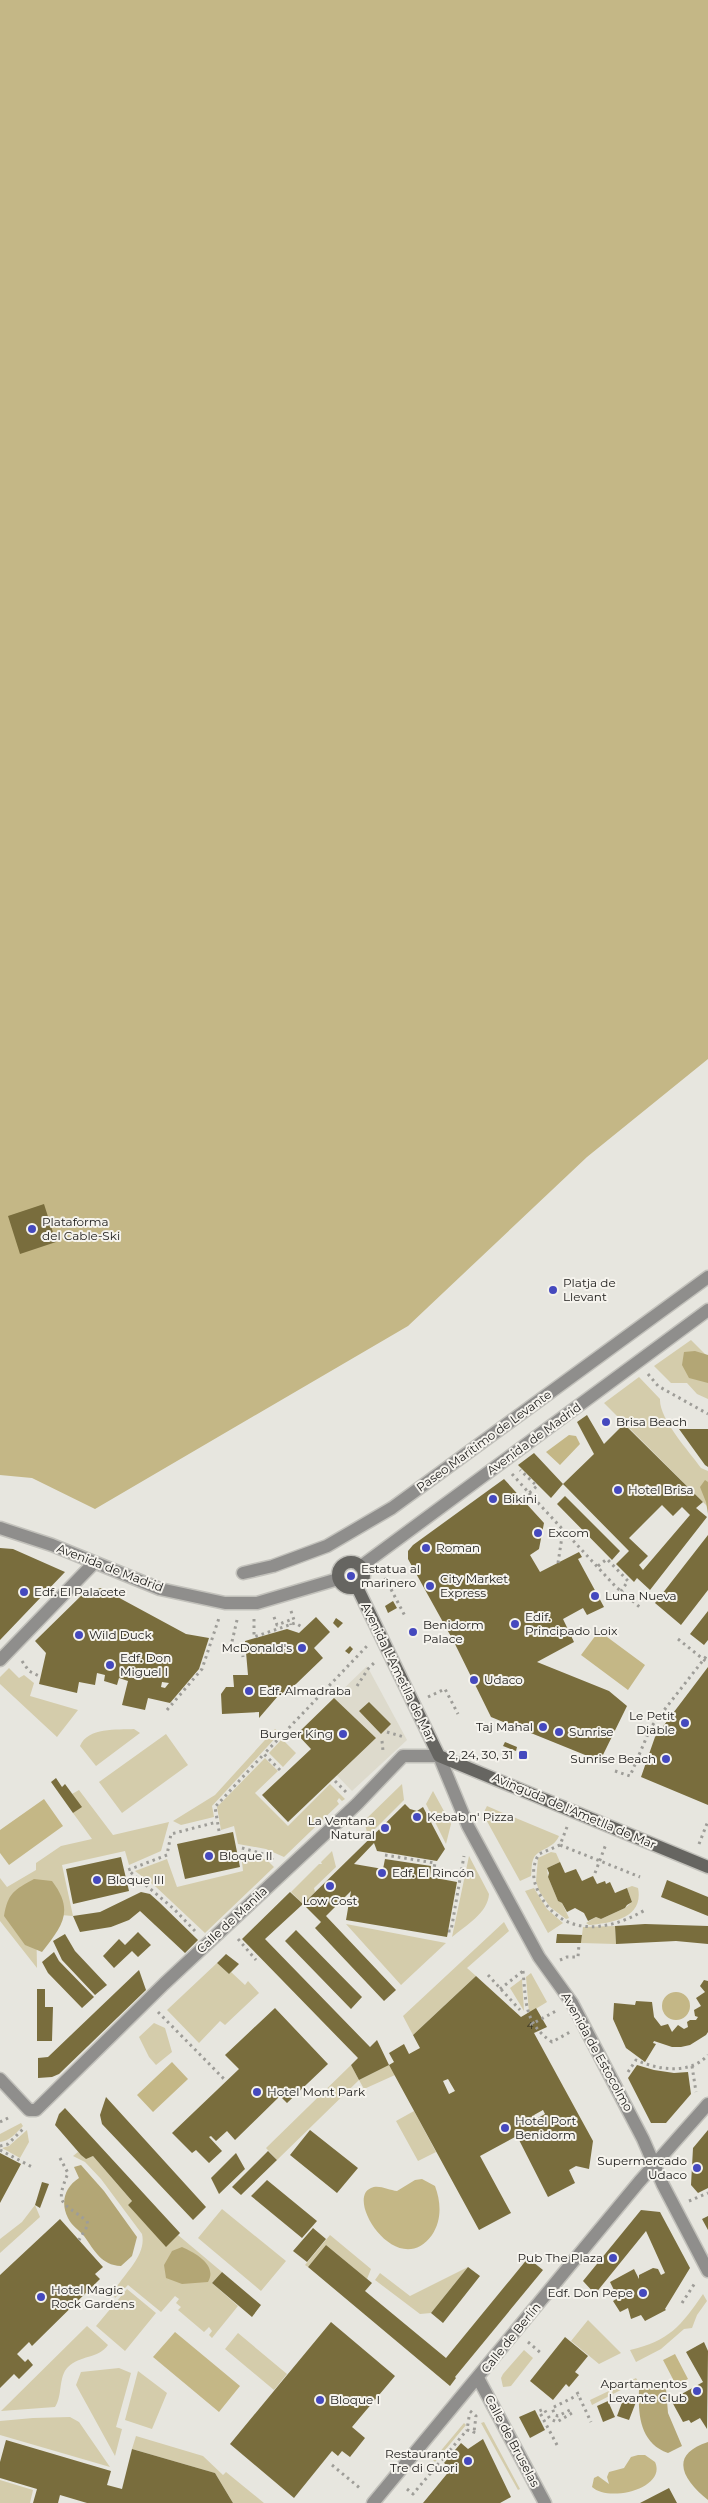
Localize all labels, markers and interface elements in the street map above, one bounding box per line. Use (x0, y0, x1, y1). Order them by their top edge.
place label: Plataforma del Cable-Ski (42, 1214, 120, 1243)
marker: Plataforma del Cable-Ski (26, 1223, 38, 1235)
place label: Platja de Llevant (563, 1275, 616, 1304)
marker: Platja de Llevant (547, 1284, 559, 1296)
street label: Paseo Marítimo de Levante (413, 1387, 554, 1495)
street label: Avenida de Madrid (484, 1399, 584, 1478)
place label: Brisa Beach (616, 1414, 687, 1429)
marker: Brisa Beach (600, 1416, 612, 1428)
place label: Hotel Brisa (628, 1482, 693, 1497)
marker: Hotel Brisa (612, 1484, 624, 1496)
place label: Bikini (503, 1491, 537, 1506)
marker: Bikini (487, 1493, 499, 1505)
place label: Excom (548, 1525, 589, 1540)
marker: Excom (532, 1527, 544, 1539)
street label: Avenida de Madrid (55, 1540, 166, 1595)
place label: Roman (436, 1540, 480, 1555)
marker: Roman (420, 1542, 432, 1554)
place label: Estatua al marinero (361, 1561, 420, 1590)
marker: Estatua al marinero (345, 1570, 357, 1582)
place label: City Market Express (440, 1571, 508, 1600)
marker: City Market Express (424, 1580, 436, 1592)
place label: Edf. El Palacete (34, 1584, 126, 1599)
marker: Edf. El Palacete (18, 1586, 30, 1598)
place label: Luna Nueva (605, 1588, 677, 1603)
marker: Luna Nueva (589, 1590, 601, 1602)
street label: Avenida L'Ametlla de Mar (358, 1600, 439, 1744)
place label: Edif. Principado Loix (525, 1609, 618, 1638)
place label: Benidorm Palace (423, 1617, 484, 1646)
marker: Edif. Principado Loix (509, 1618, 521, 1630)
marker: Benidorm Palace (407, 1626, 419, 1638)
place label: Wild Duck (89, 1627, 152, 1642)
marker: Wild Duck (73, 1629, 85, 1641)
place label: McDonald's (222, 1640, 292, 1655)
marker: McDonald's (296, 1642, 308, 1654)
place label: Edf. Don Miguel I (120, 1650, 171, 1679)
marker: Edf. Don Miguel I (104, 1659, 116, 1671)
place label: Udaco (484, 1672, 523, 1687)
marker: Udaco (468, 1674, 480, 1686)
place label: Edf. Almadraba (259, 1683, 351, 1698)
marker: Edf. Almadraba (243, 1685, 255, 1697)
place label: Le Petit Diable (629, 1708, 675, 1737)
marker: Le Petit Diable (679, 1717, 691, 1729)
place label: Taj Mahal (476, 1719, 533, 1734)
marker: Taj Mahal (537, 1721, 549, 1733)
place label: Sunrise (569, 1724, 614, 1739)
place label: Burger King (260, 1726, 333, 1741)
marker: Sunrise (553, 1726, 565, 1738)
marker: Burger King (337, 1728, 349, 1740)
place label: 2, 24, 30, 31 (449, 1747, 513, 1762)
marker: 2, 24, 30, 31 (517, 1749, 529, 1761)
place label: Sunrise Beach (570, 1751, 656, 1766)
marker: Sunrise Beach (660, 1753, 672, 1765)
street label: Avinguda de l'Ametlla de Mar (490, 1769, 659, 1852)
place label: Kebab n' Pizza (427, 1809, 514, 1824)
marker: Kebab n' Pizza (411, 1811, 423, 1823)
place label: La Ventana Natural (308, 1813, 375, 1842)
marker: La Ventana Natural (379, 1822, 391, 1834)
place label: Bloque II (219, 1848, 273, 1863)
marker: Bloque II (203, 1850, 215, 1862)
place label: Edf. El Rincón (392, 1865, 474, 1880)
marker: Edf. El Rincón (376, 1867, 388, 1879)
place label: Bloque III (107, 1872, 164, 1887)
marker: Bloque III (91, 1874, 103, 1886)
marker: Low Cost (324, 1880, 336, 1892)
street label: Calle de Manila (193, 1883, 270, 1956)
place label: Low Cost (303, 1893, 357, 1908)
street label: Avenida de Estocolmo (558, 1990, 636, 2114)
house number: 4 (527, 2019, 534, 2032)
place label: Hotel Mont Park (267, 2084, 366, 2099)
marker: Hotel Mont Park (251, 2086, 263, 2098)
place label: Hotel Port Benidorm (515, 2113, 577, 2142)
marker: Hotel Port Benidorm (499, 2122, 511, 2134)
place label: Supermercado Udaco (597, 2153, 687, 2182)
marker: Supermercado Udaco (691, 2162, 703, 2174)
place label: Pub The Plaza (518, 2250, 603, 2265)
marker: Pub The Plaza (607, 2252, 619, 2264)
place label: Hotel Magic Rock Gardens (51, 2282, 135, 2311)
place label: Edf. Don Pepe (548, 2285, 633, 2300)
marker: Edf. Don Pepe (637, 2287, 649, 2299)
marker: Hotel Magic Rock Gardens (35, 2291, 47, 2303)
street label: Calle de Berlín (478, 2299, 544, 2376)
place label: Apartamentos Levante Club (600, 2376, 687, 2405)
marker: Apartamentos Levante Club (691, 2385, 703, 2397)
place label: Bloque I (330, 2392, 380, 2407)
street label: Calle de Bruselas (482, 2392, 543, 2489)
marker: Bloque I (314, 2394, 326, 2406)
place label: Restaurante Tre di Cuori (385, 2446, 458, 2475)
marker: Restaurante Tre di Cuori (462, 2455, 474, 2467)

